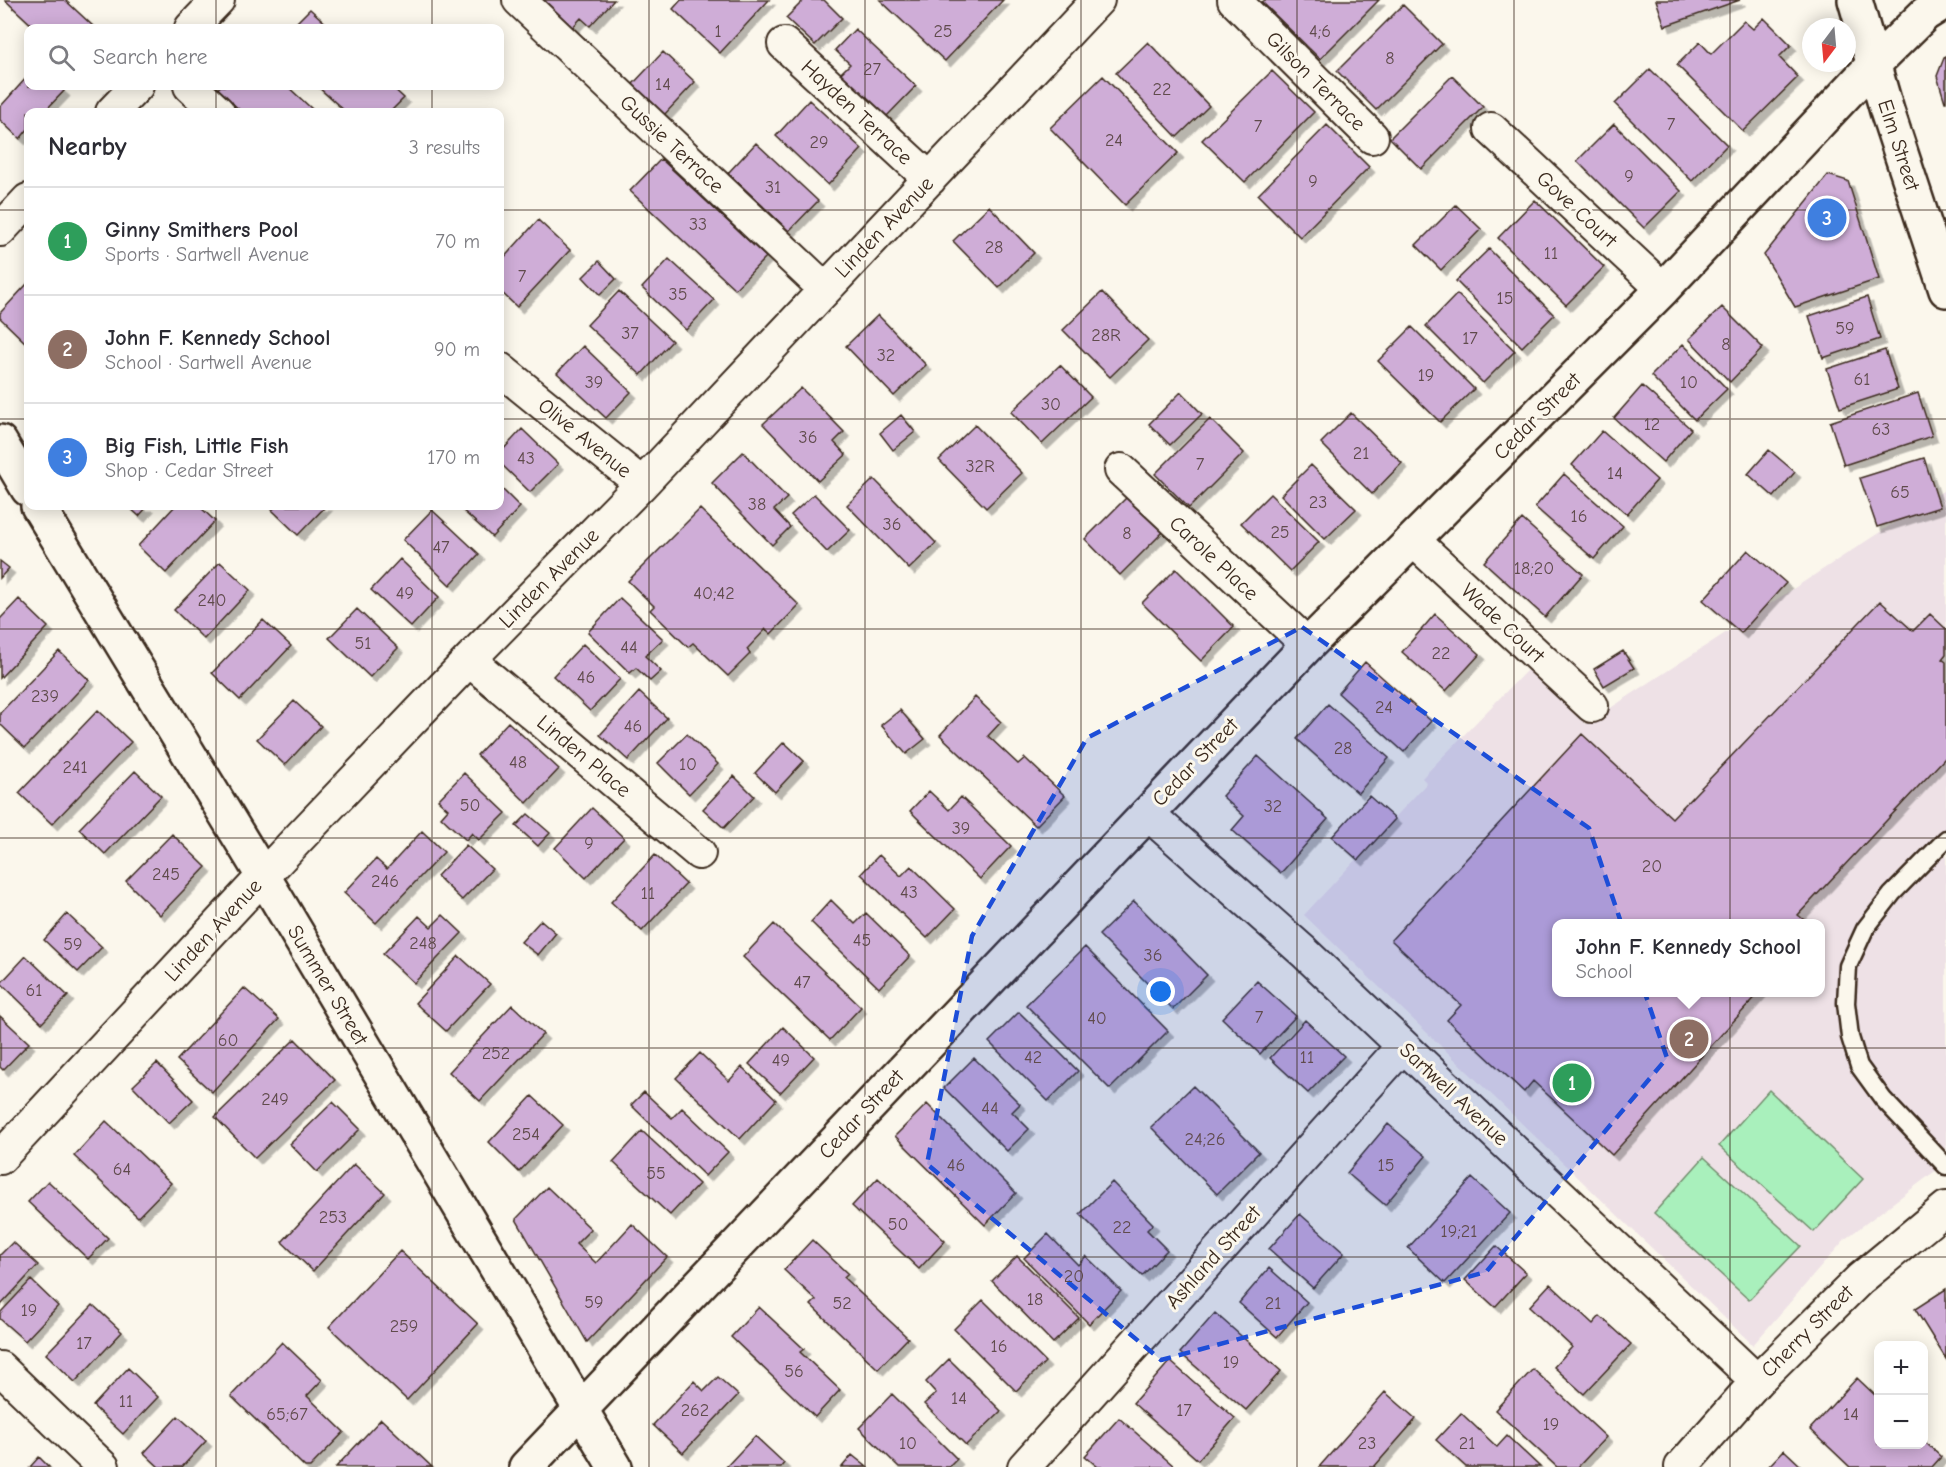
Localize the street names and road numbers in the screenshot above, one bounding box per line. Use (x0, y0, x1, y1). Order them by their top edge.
street label: Gilson Terrace (1261, 26, 1371, 136)
street label: Hayden Terrace (797, 54, 917, 170)
street label: Gussie Terrace (615, 90, 729, 198)
street label: Elm Street (1873, 96, 1925, 194)
street label: Gove Court (1532, 166, 1623, 253)
street label: Linden Avenue (830, 172, 938, 282)
street label: Cedar Street (1488, 367, 1586, 465)
street label: Olive Avenue (534, 393, 636, 483)
street label: Carole Place (1165, 511, 1263, 605)
street label: Linden Avenue (494, 523, 604, 633)
street label: Wade Court (1456, 578, 1550, 668)
street label: Linden Place (532, 710, 636, 802)
street label: Cedar Street (1147, 712, 1244, 811)
street label: Linden Avenue (160, 874, 266, 986)
street label: Summer Street (283, 921, 374, 1050)
street label: Sartwell Avenue (1395, 1038, 1513, 1150)
street label: Cedar Street (814, 1064, 909, 1164)
street label: Ashland Street (1161, 1200, 1266, 1313)
street label: Cherry Street (1756, 1279, 1859, 1382)

